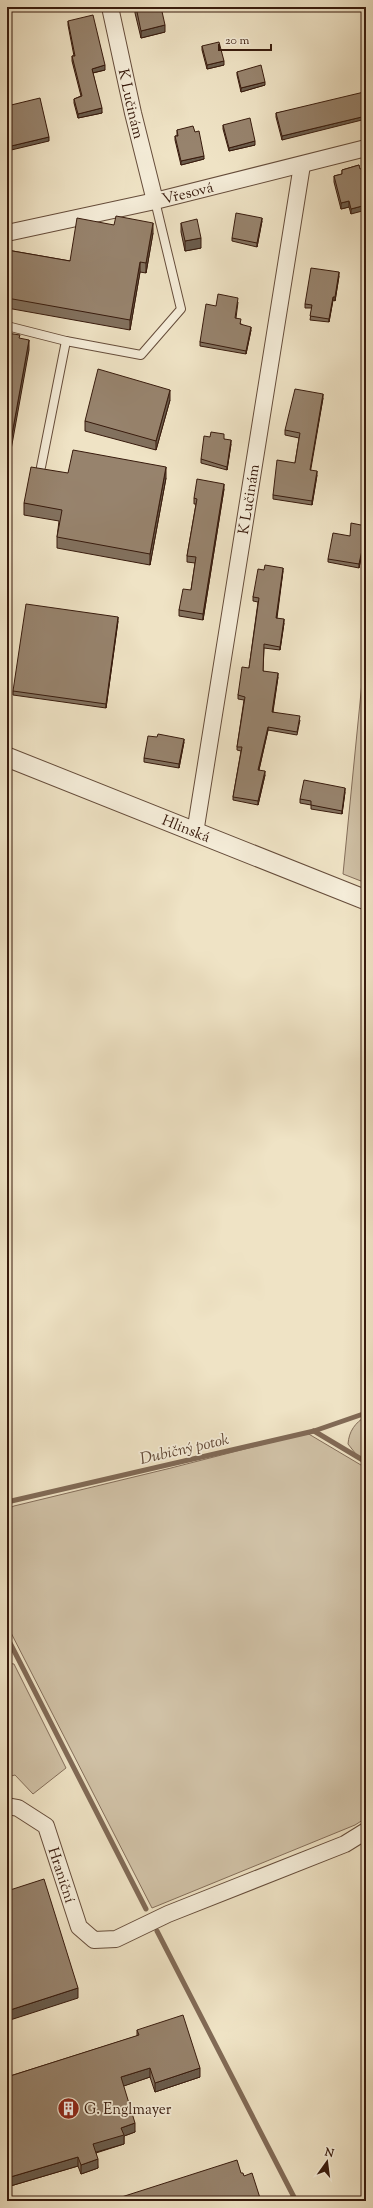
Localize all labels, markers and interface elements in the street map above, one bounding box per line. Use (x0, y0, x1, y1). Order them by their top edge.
scale bar (219, 26, 271, 52)
text: 20 m (225, 32, 250, 50)
street label: K Lučinám (112, 67, 148, 142)
street label: Vřesová (160, 178, 216, 211)
street label: K Lučinám (234, 462, 266, 536)
street label: Hlinská (159, 811, 213, 849)
water label: Dubičný potok (138, 1429, 231, 1472)
street label: Hraniční (42, 1845, 79, 1906)
building icon: G. Englmayer (55, 2096, 81, 2122)
place label: G. Englmayer (84, 2100, 172, 2121)
north arrow (307, 2142, 347, 2182)
text: N (322, 2144, 336, 2162)

